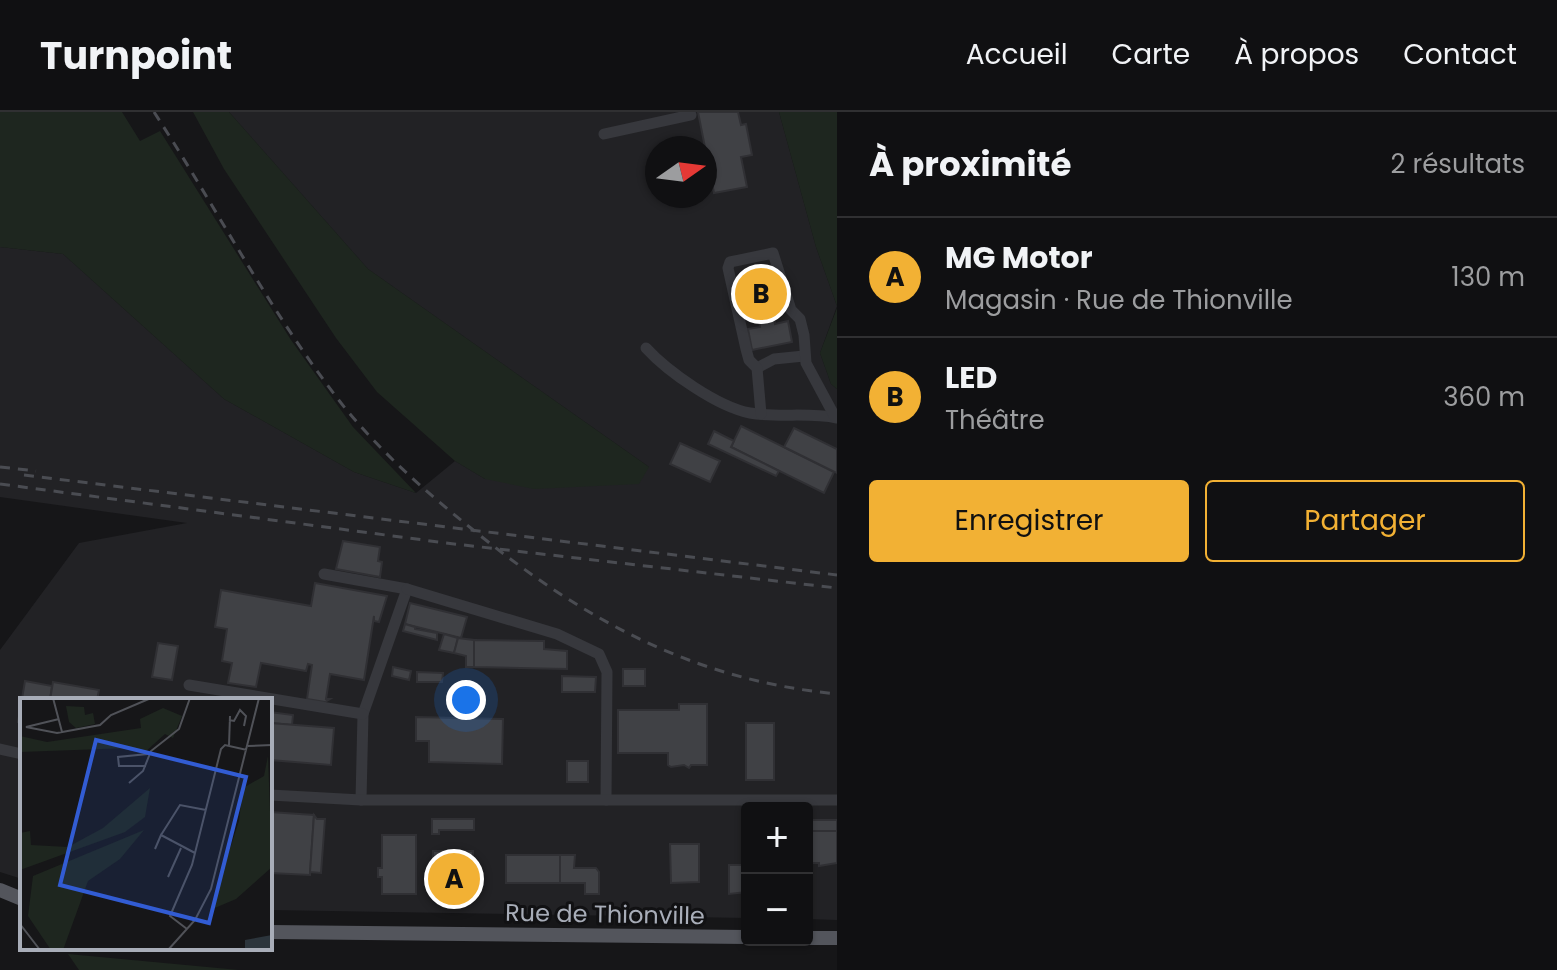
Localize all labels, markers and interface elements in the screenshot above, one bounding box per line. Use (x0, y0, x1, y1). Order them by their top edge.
text: Turnpoint (40, 29, 232, 82)
text: Accueil (966, 35, 1068, 74)
text: Carte (1112, 35, 1190, 74)
text: À propos (1234, 35, 1359, 74)
text: Contact (1403, 35, 1517, 74)
north arrow (645, 136, 717, 208)
text: À proximité (869, 140, 1071, 188)
text: 2 résultats (1391, 146, 1525, 182)
text: MG Motor (945, 236, 1093, 279)
text: A (885, 259, 905, 295)
text: 130 m (1451, 259, 1525, 295)
pin: B (735, 264, 787, 324)
text: Magasin · Rue de Thionville (945, 282, 1293, 318)
text: LED (945, 356, 997, 399)
text: B (886, 379, 904, 415)
text: 360 m (1443, 379, 1525, 415)
text: Théâtre (945, 402, 1045, 438)
button: Enregistrer (869, 480, 1189, 562)
button: Partager (1205, 480, 1525, 562)
your location (446, 680, 486, 720)
inset map (20, 698, 272, 950)
map controls (741, 802, 813, 946)
button: + (741, 802, 813, 874)
pin: A (428, 849, 480, 909)
button: − (741, 874, 813, 946)
street label: Rue de Thionville (505, 896, 705, 932)

